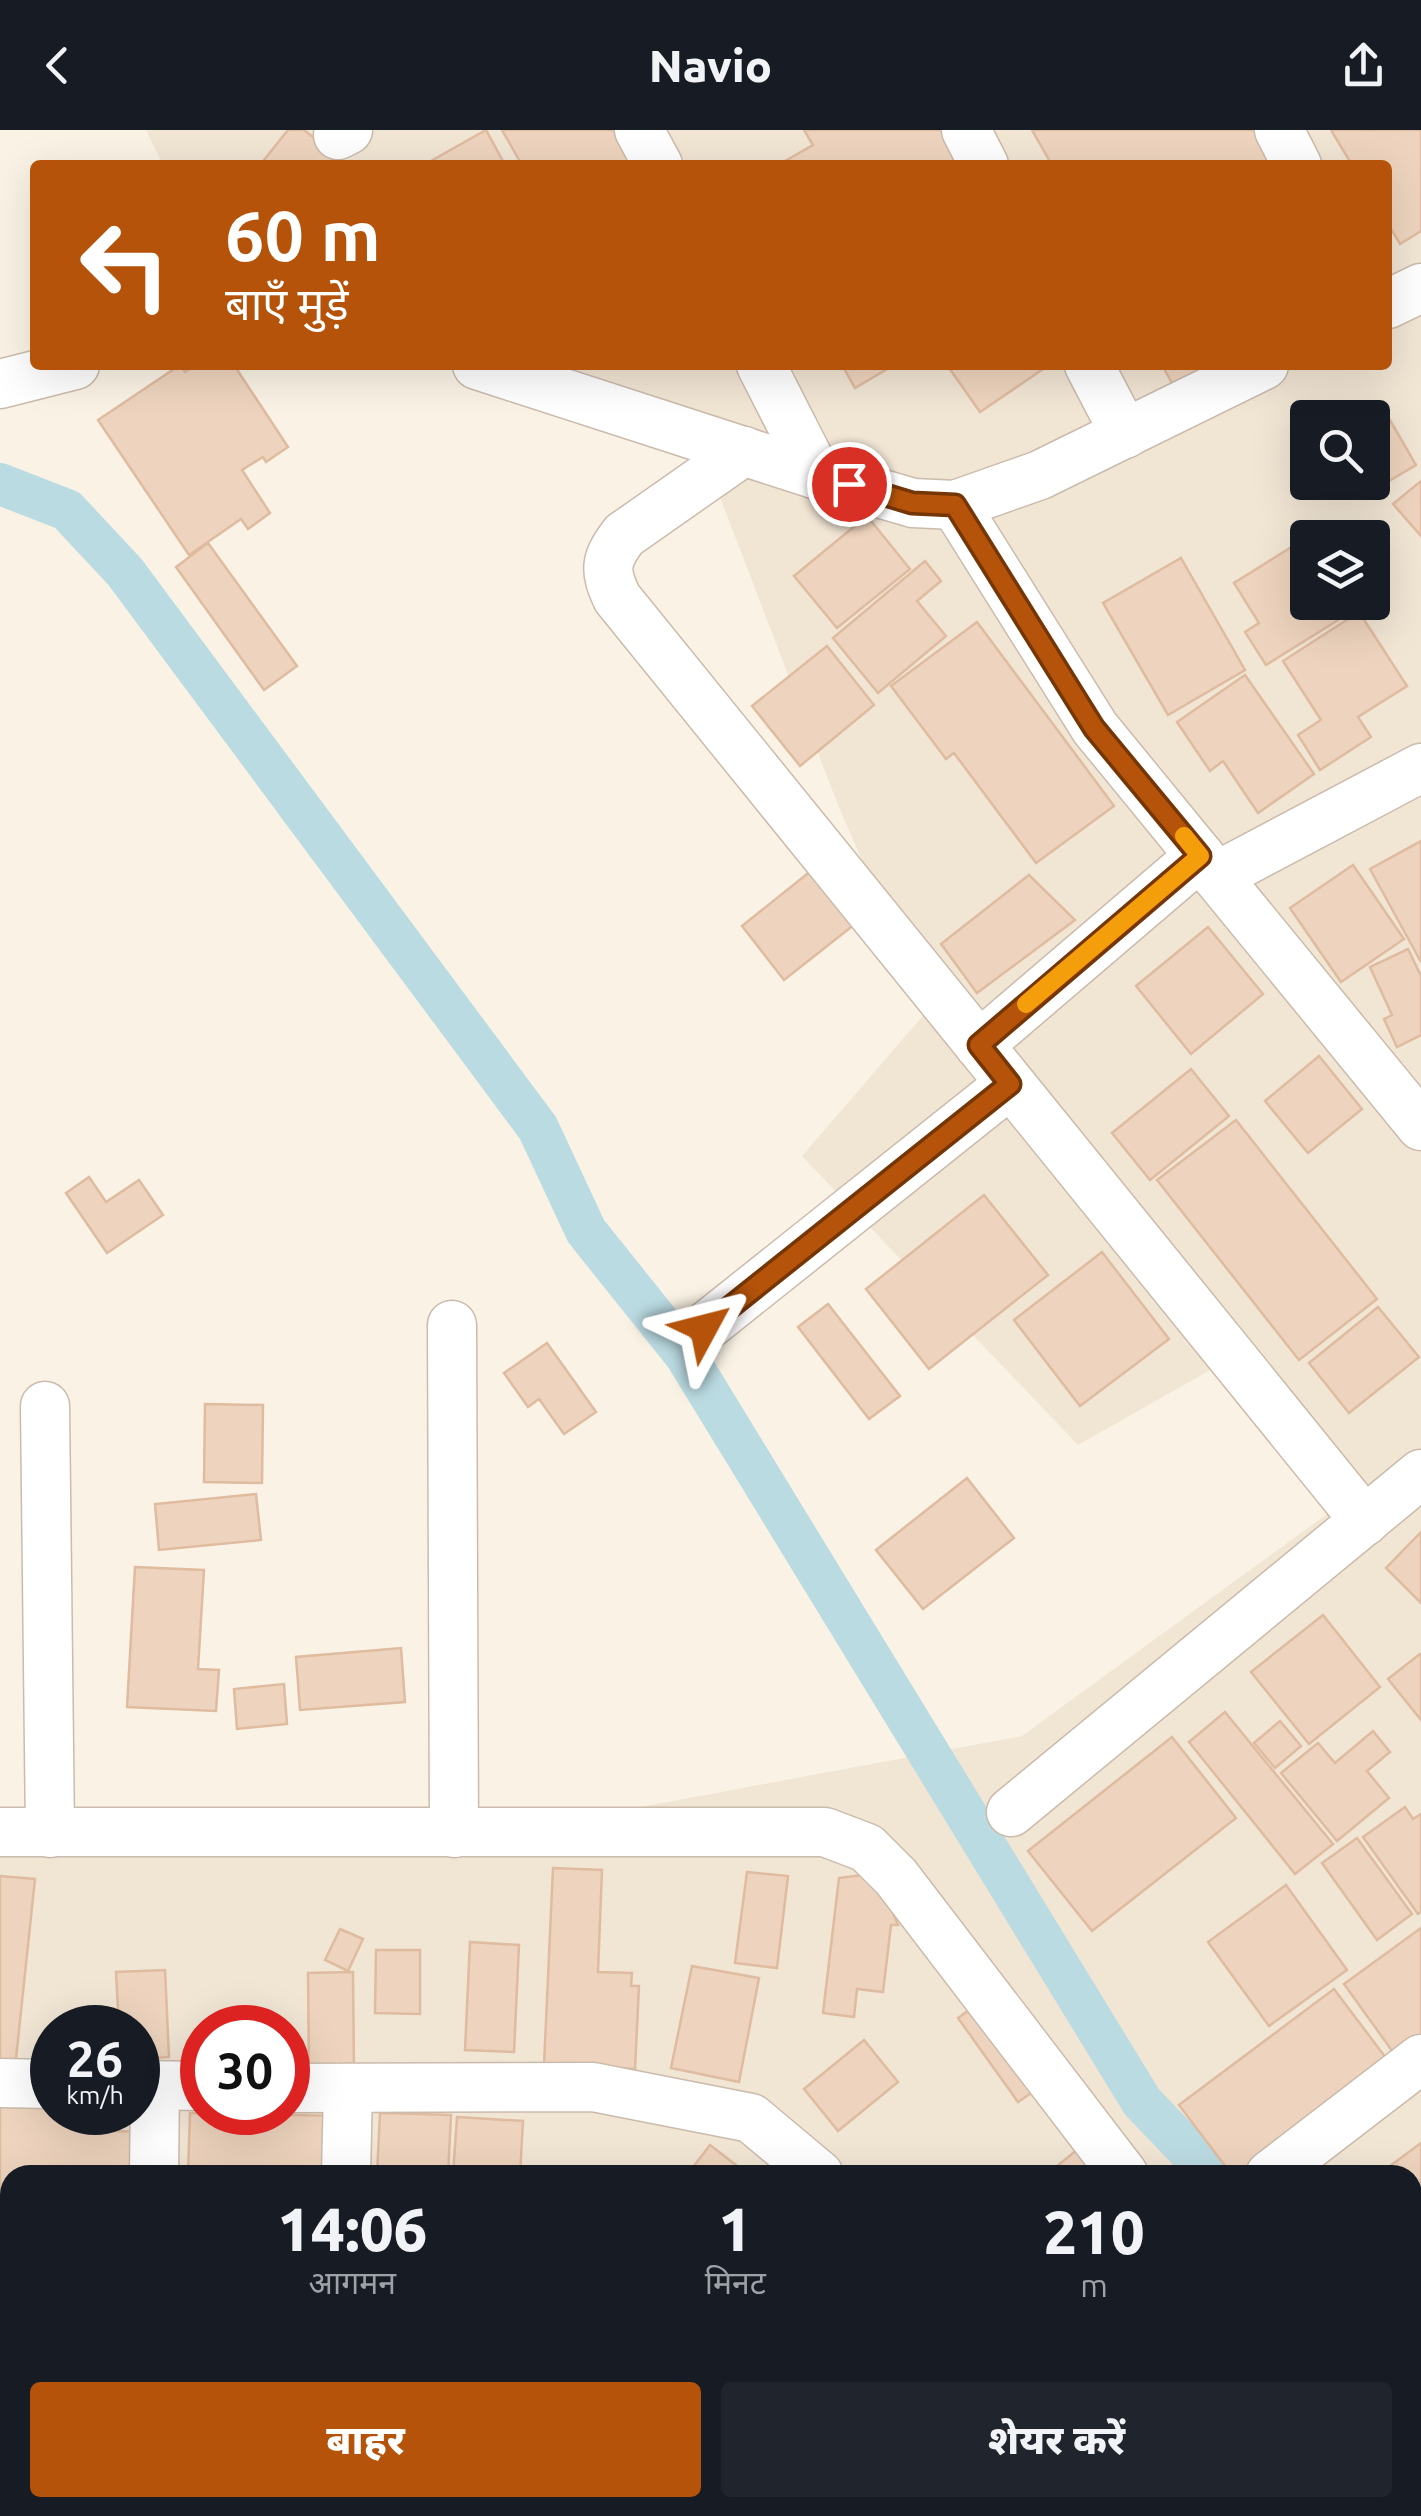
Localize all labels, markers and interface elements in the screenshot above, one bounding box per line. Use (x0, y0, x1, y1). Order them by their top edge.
icon: back (30, 38, 85, 93)
icon: share (1336, 38, 1391, 93)
text: Navio (649, 40, 772, 91)
text: 60 m (225, 196, 381, 274)
icon: left (60, 200, 190, 330)
text: बाएँ मुड़ें (225, 278, 349, 329)
map controls (1290, 400, 1390, 620)
button: search (1290, 400, 1390, 500)
pin (807, 442, 892, 527)
icon: arrive (822, 457, 877, 512)
button: layers (1290, 520, 1390, 620)
position arrow (652, 1276, 756, 1380)
speed limit sign: 30 (180, 2005, 310, 2135)
text: 26 (67, 2030, 123, 2086)
text: km/h (66, 2081, 124, 2109)
text: 14:06 (277, 2195, 427, 2262)
text: 1 (718, 2195, 752, 2262)
text: 210 (1043, 2198, 1145, 2265)
text: आगमन (309, 2264, 396, 2300)
text: मिनट (705, 2264, 766, 2300)
text: m (1080, 2267, 1108, 2303)
button: बाहर (30, 2382, 701, 2497)
button: शेयर करें (721, 2382, 1392, 2497)

